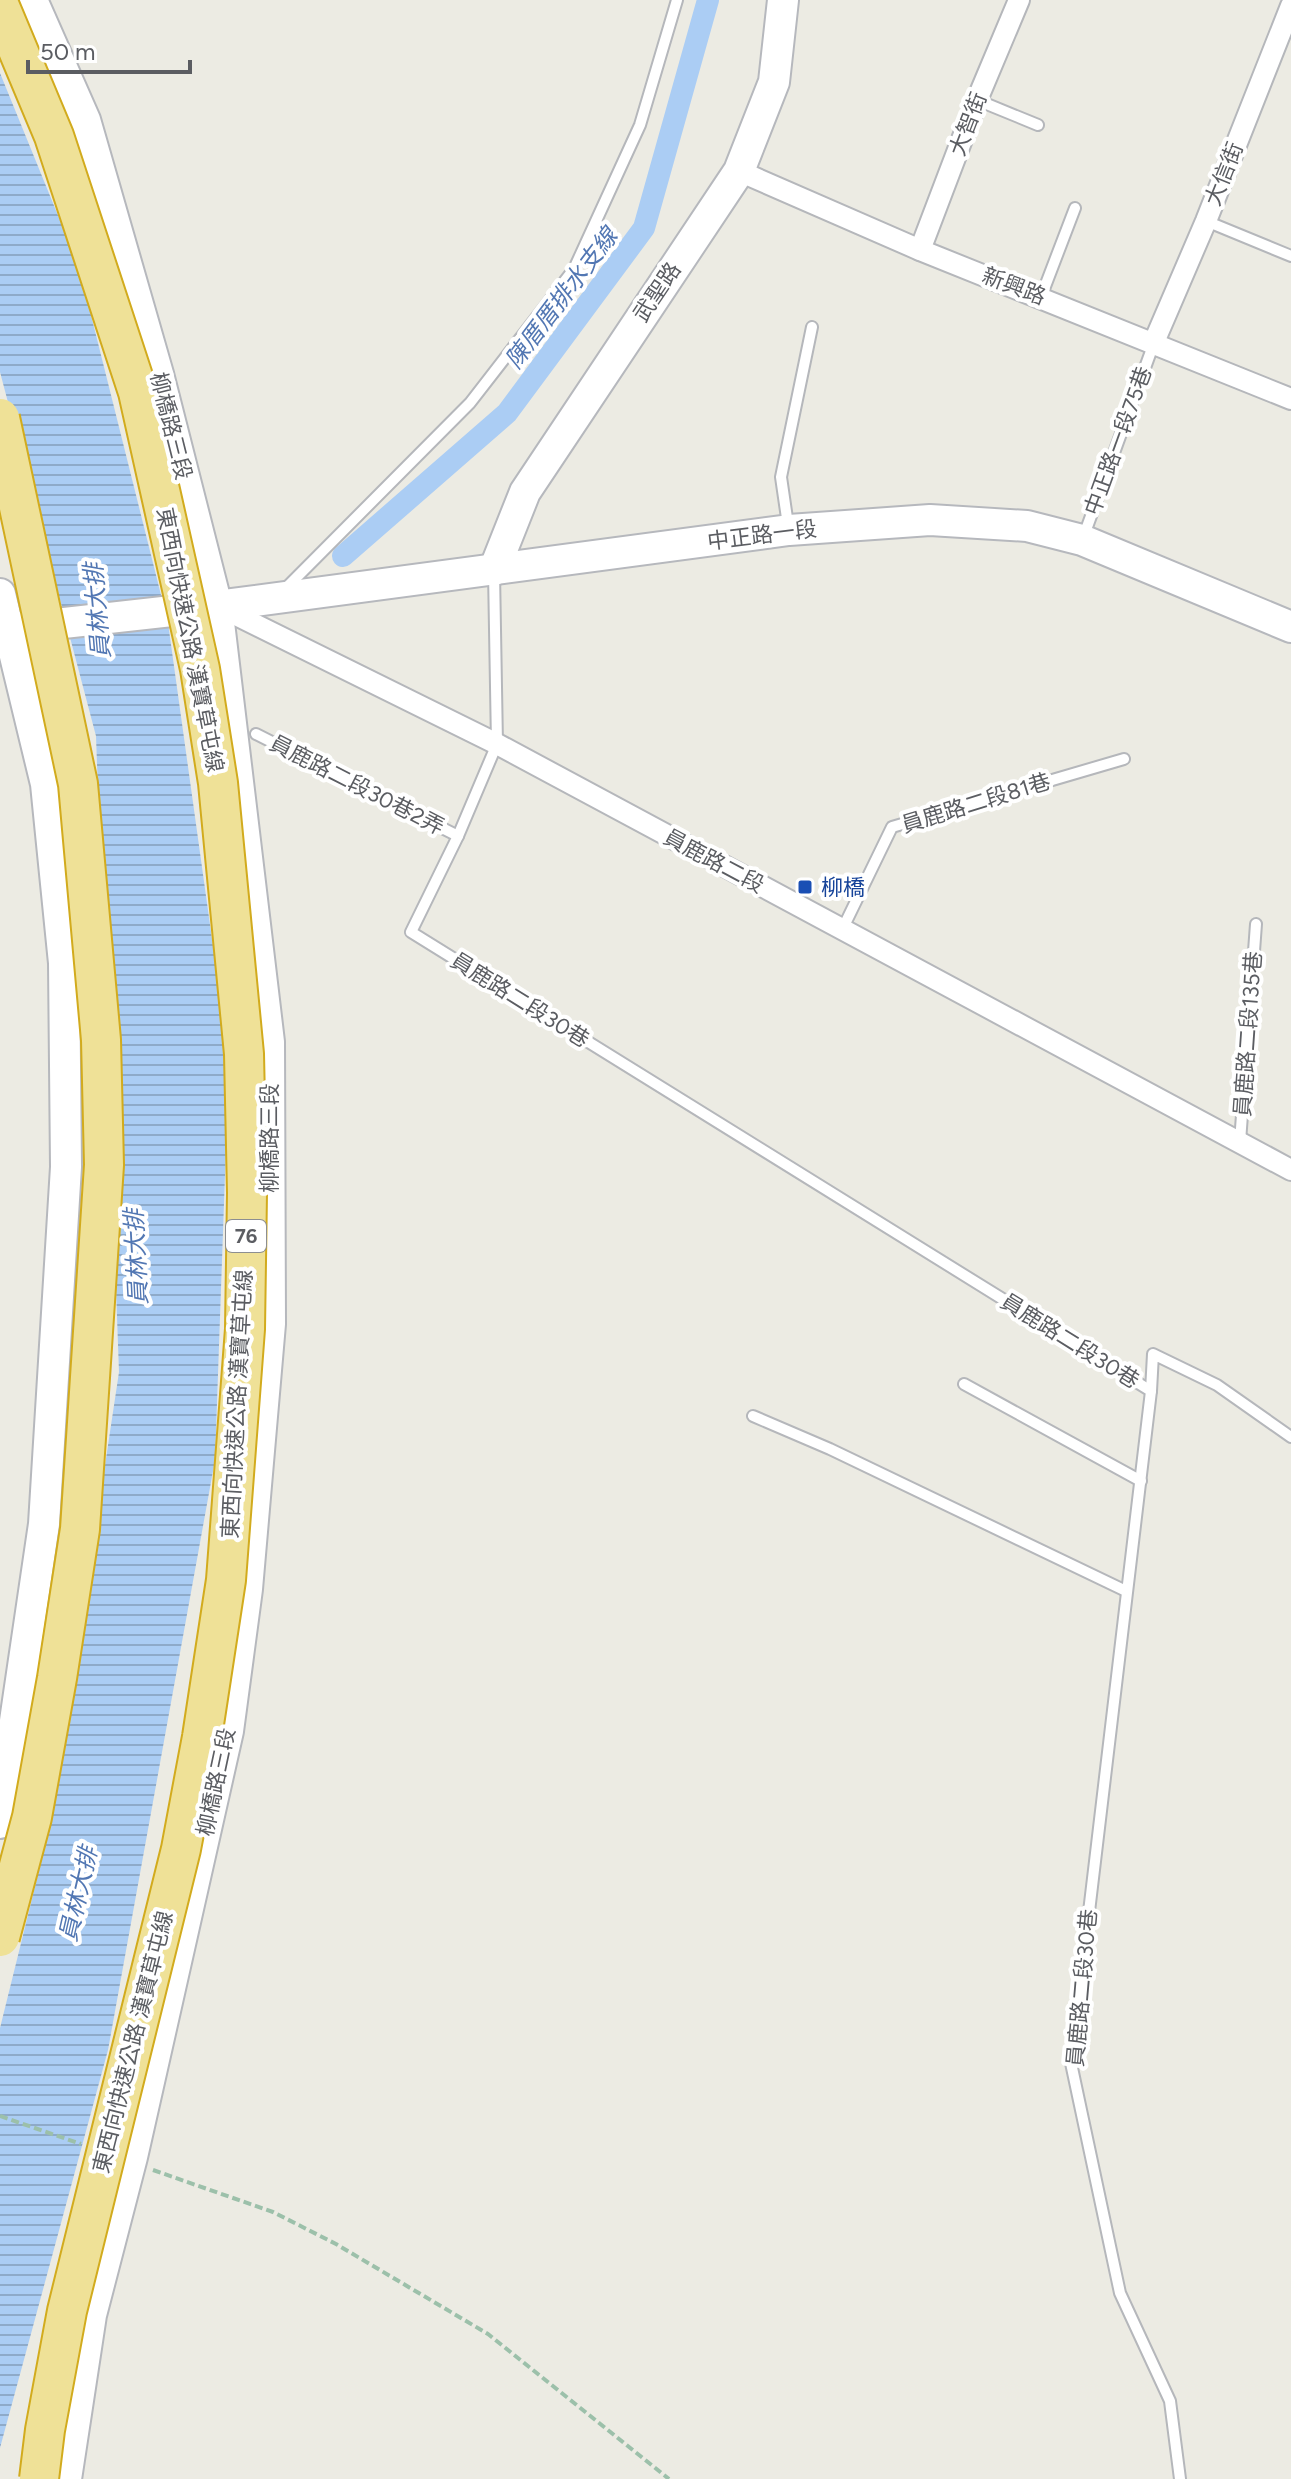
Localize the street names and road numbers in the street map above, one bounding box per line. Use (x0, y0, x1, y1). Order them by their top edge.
street label: 大智街 (944, 88, 992, 160)
street label: 大信街 (1199, 138, 1249, 210)
street label: 武聖路 (627, 257, 687, 327)
street label: 新興路 (978, 262, 1050, 310)
street label: 中正路一段75巷 (1079, 363, 1157, 519)
street label: 柳橋路三段 (145, 369, 197, 483)
street label: 東西向快速公路 漢寶草屯線 (151, 505, 229, 775)
street label: 中正路一段 (706, 515, 818, 555)
street label: 員鹿路二段30巷2弄 (265, 729, 449, 841)
street label: 員鹿路二段81巷 (898, 767, 1054, 839)
street label: 員鹿路二段 (659, 823, 769, 899)
street label: 員鹿路二段30巷 (446, 947, 594, 1053)
street label: 員鹿路二段135巷 (1229, 950, 1267, 1118)
street label: 柳橋路三段 (256, 1083, 283, 1193)
road number: 76 (226, 1220, 266, 1252)
street label: 東西向快速公路 漢寶草屯線 (216, 1269, 258, 1539)
street label: 員鹿路二段30巷 (996, 1288, 1144, 1394)
street label: 柳橋路三段 (191, 1725, 241, 1839)
street label: 東西向快速公路 漢寶草屯線 (87, 1908, 179, 2176)
street label: 員鹿路二段30巷 (1062, 1908, 1102, 2068)

